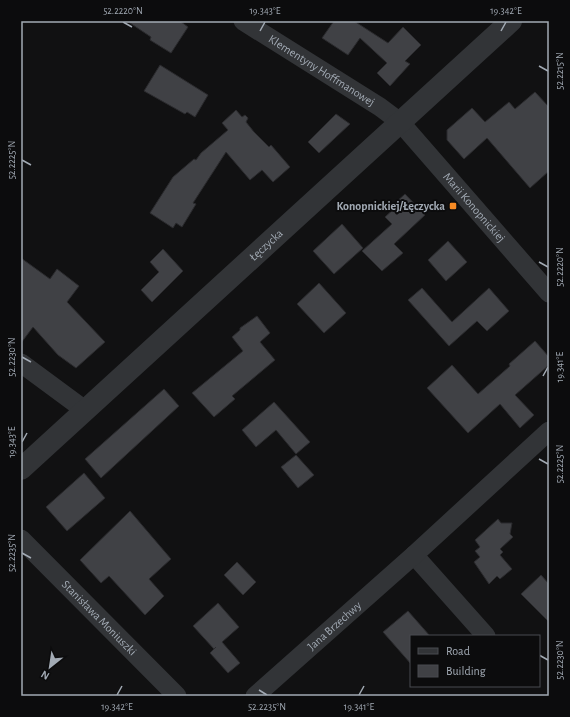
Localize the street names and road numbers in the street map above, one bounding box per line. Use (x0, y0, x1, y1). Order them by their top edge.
street label: Klementyny Hoffmanowej (266, 33, 377, 109)
street label: Marii Konopnickiej (441, 170, 508, 245)
street label: Łęczycka (247, 227, 285, 263)
street label: Stanisława Moniuszki (60, 578, 139, 658)
street label: Jana Brzechwy (305, 599, 364, 652)

